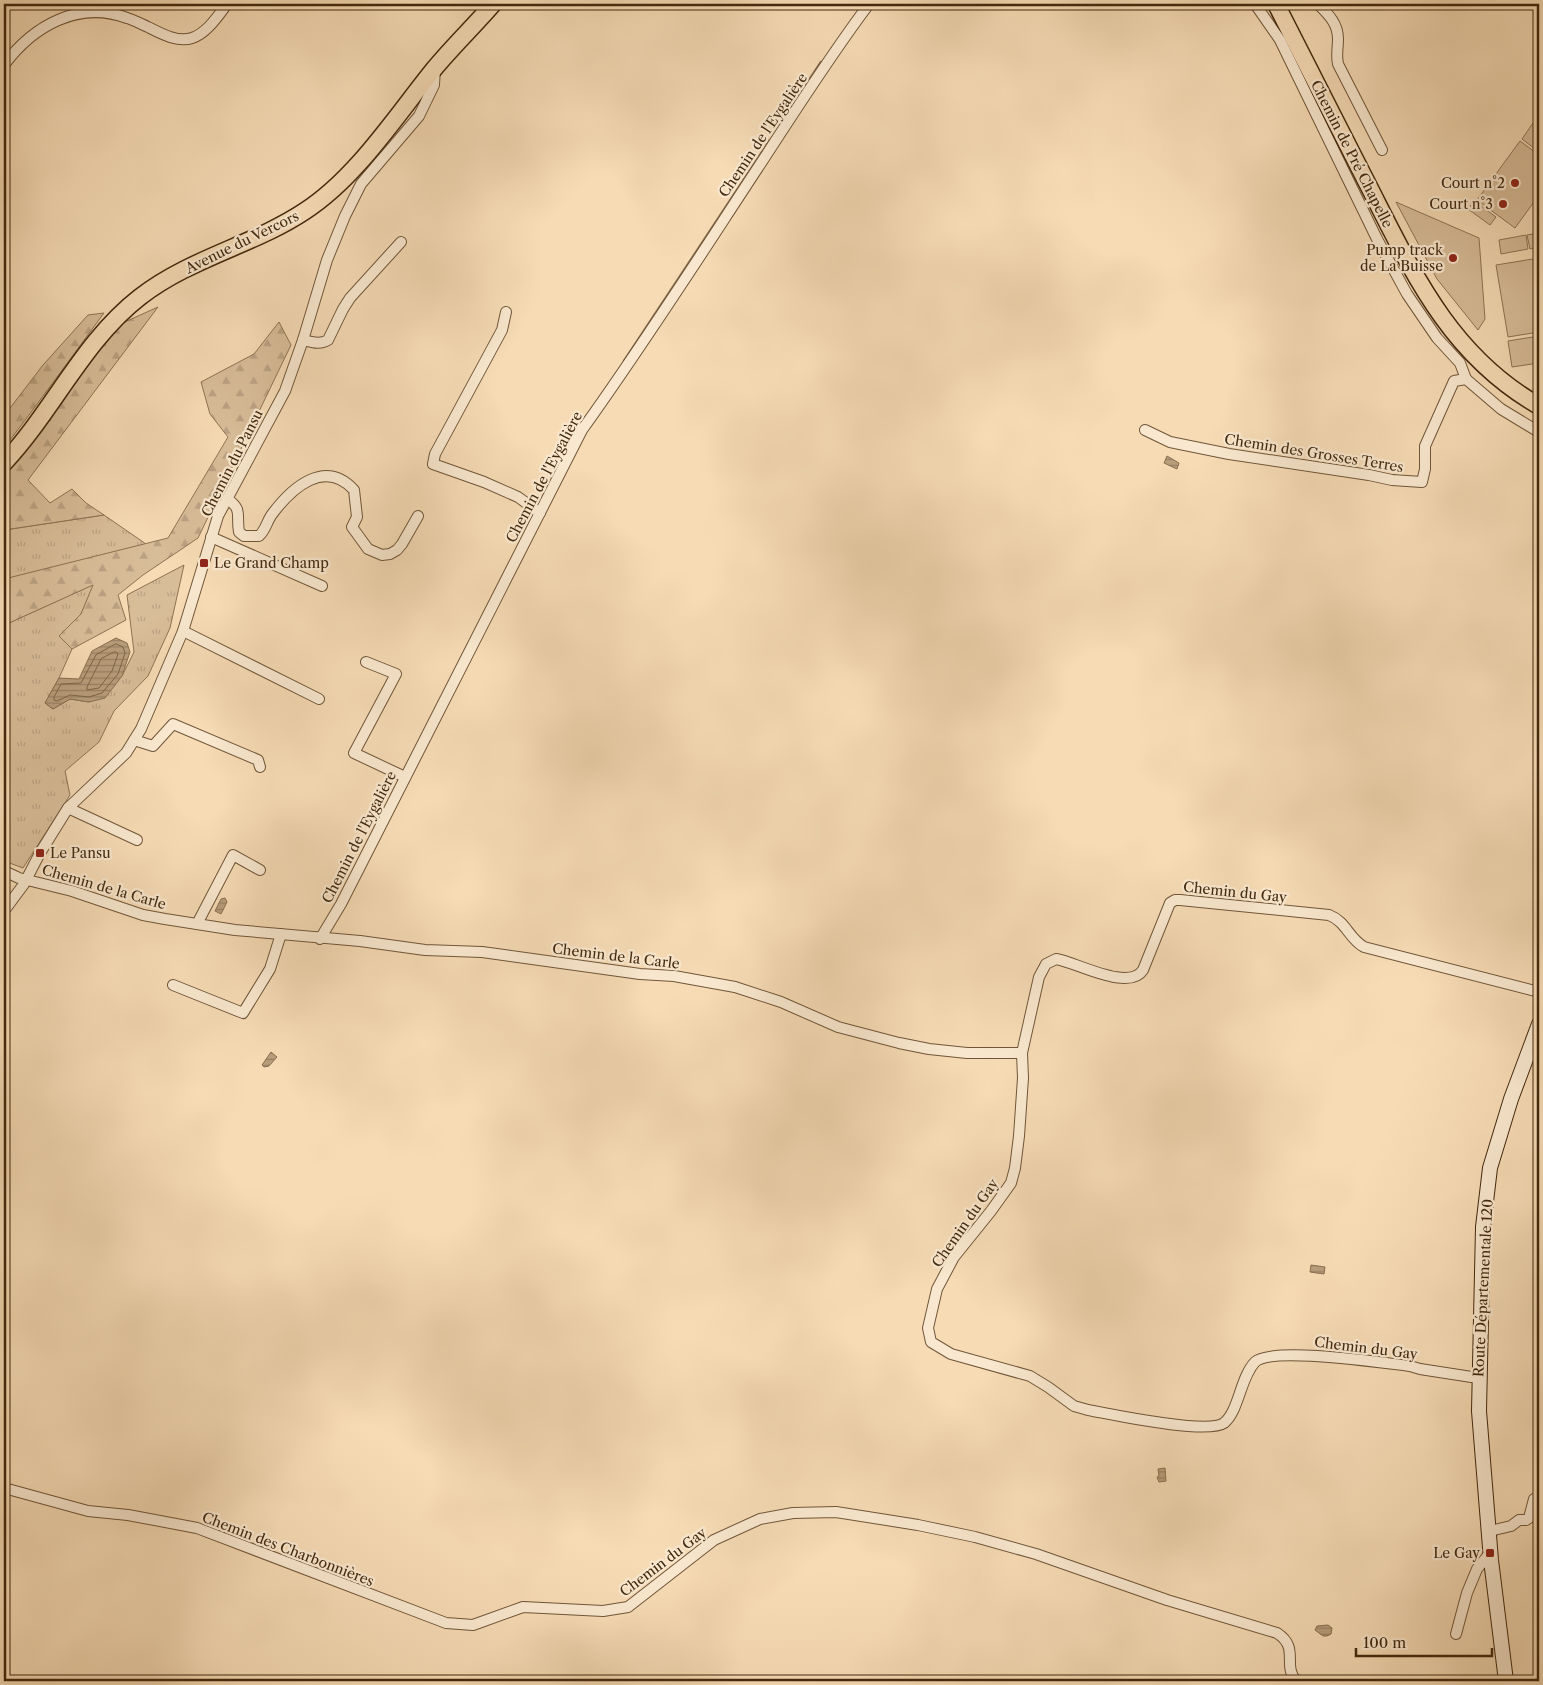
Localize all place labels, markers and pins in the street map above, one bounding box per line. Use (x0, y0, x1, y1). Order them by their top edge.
place label: Court n°2 (1441, 174, 1505, 192)
marker: Court n°2 (1509, 177, 1521, 189)
place label: Court n°3 (1429, 195, 1493, 213)
marker: Court n°3 (1497, 198, 1509, 210)
place label: Pump track de La Buisse (1360, 241, 1444, 275)
marker: Pump track de La Buisse (1447, 252, 1459, 264)
place label: Le Grand Champ (214, 554, 329, 572)
marker: Le Grand Champ (198, 557, 210, 569)
place label: Le Pansu (50, 844, 111, 862)
marker: Le Pansu (34, 847, 46, 859)
place label: Le Gay (1433, 1544, 1480, 1562)
marker: Le Gay (1484, 1547, 1496, 1559)

